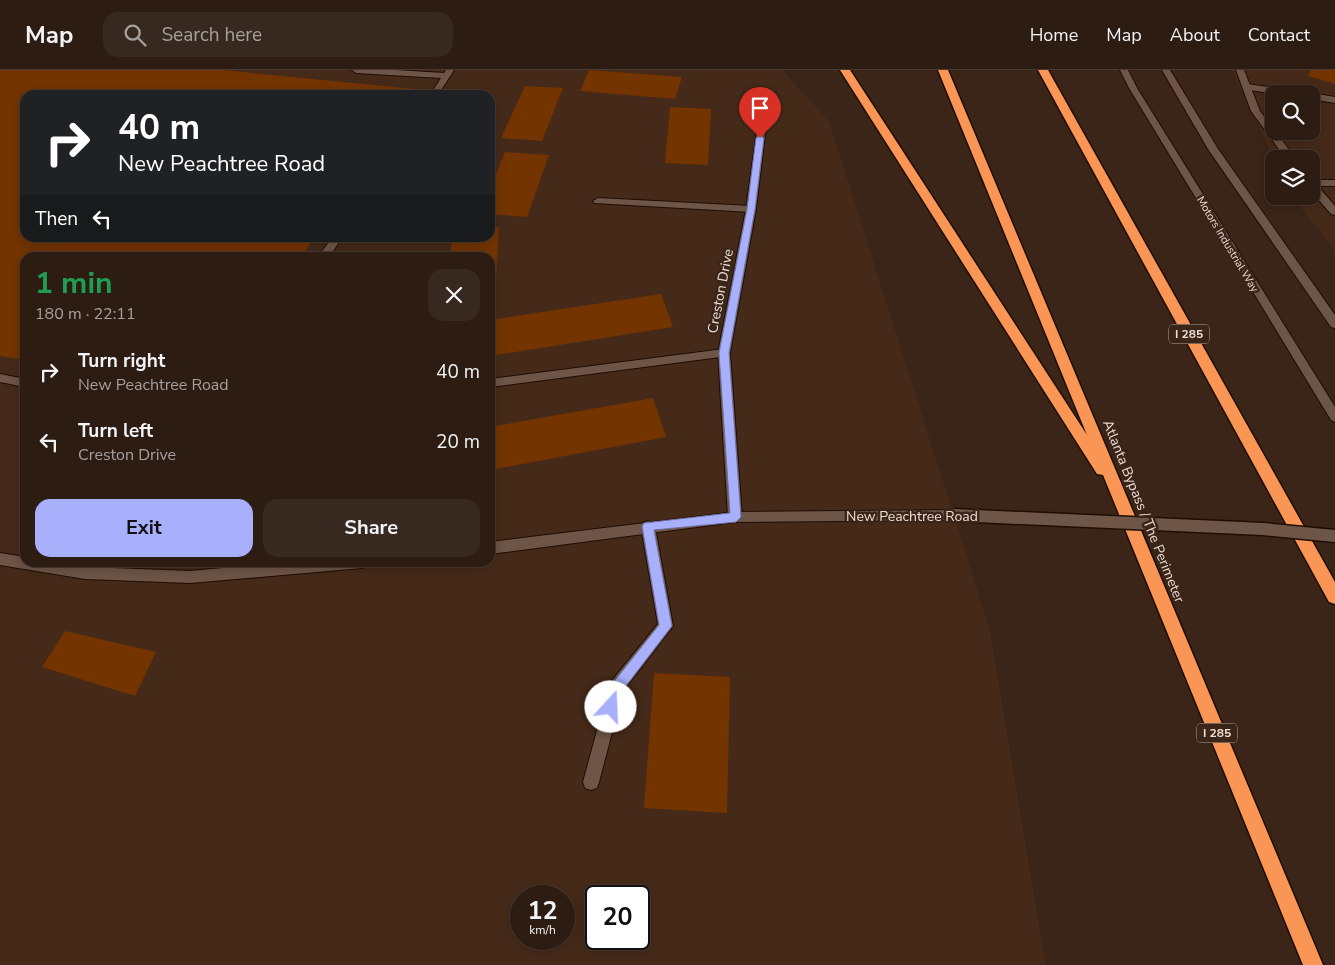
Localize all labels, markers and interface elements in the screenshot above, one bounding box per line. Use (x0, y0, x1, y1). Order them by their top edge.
search box (103, 12, 453, 57)
text: Map (25, 19, 73, 51)
icon: search (121, 21, 149, 49)
text: Search here (161, 22, 262, 48)
text: Home (1030, 23, 1078, 47)
text: Map (1106, 23, 1142, 47)
text: About (1170, 23, 1220, 47)
text: Contact (1248, 23, 1310, 47)
map controls (1265, 85, 1320, 205)
button: search (1265, 85, 1320, 140)
pin (739, 87, 781, 138)
icon: arrive (746, 94, 774, 122)
text: 40 m (118, 104, 200, 151)
icon: right (35, 110, 100, 175)
text: New Peachtree Road (118, 149, 325, 179)
button: layers (1265, 150, 1320, 205)
street label: Motors Industrial Way (1193, 193, 1262, 295)
icon: left (88, 205, 116, 233)
text: Then (35, 206, 78, 232)
street label: Creston Drive (703, 247, 738, 335)
text: 1 min (35, 263, 113, 304)
button: close (428, 269, 480, 321)
text: 180 m · 22:11 (35, 303, 136, 325)
road number: I 285 (1169, 324, 1209, 344)
text: Turn right (78, 348, 165, 374)
icon: right (35, 358, 63, 386)
text: 40 m (436, 359, 480, 385)
text: New Peachtree Road (78, 374, 229, 396)
street label: Atlanta Bypass / The Perimeter (1098, 417, 1189, 605)
text: Turn left (78, 418, 153, 444)
icon: left (35, 428, 63, 456)
text: 20 m (436, 429, 480, 455)
text: Creston Drive (78, 444, 176, 466)
button: Exit (35, 499, 253, 557)
button: Share (263, 499, 480, 557)
street label: New Peachtree Road (846, 507, 978, 526)
position arrow (584, 680, 636, 732)
road number: I 285 (1197, 724, 1237, 742)
speed limit sign: 20 (585, 885, 650, 950)
text: 12 (527, 894, 558, 928)
text: km/h (529, 922, 556, 938)

